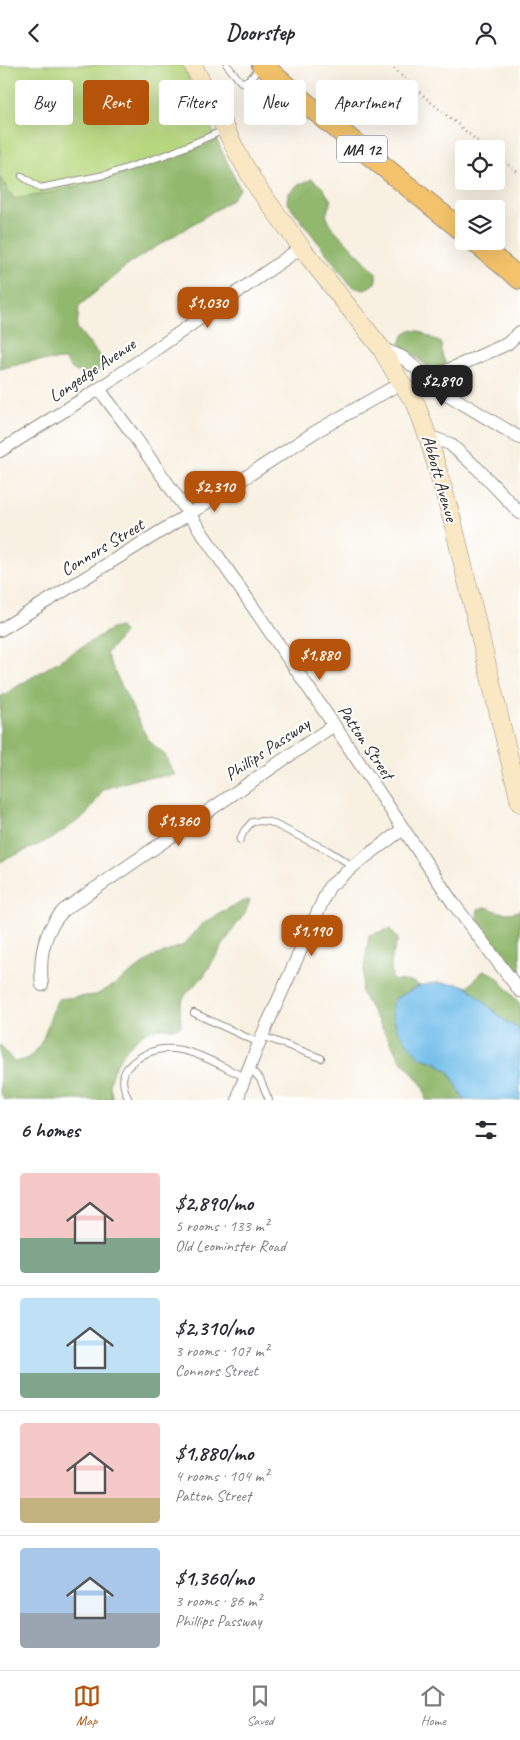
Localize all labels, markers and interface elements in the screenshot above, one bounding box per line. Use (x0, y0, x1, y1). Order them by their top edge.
icon: back (20, 19, 48, 47)
text: Doorstep (226, 19, 294, 47)
icon: person (472, 19, 500, 47)
chip: Buy (15, 80, 73, 125)
chip: Rent (83, 80, 149, 125)
chip: Filters (159, 80, 234, 125)
chip: New (244, 80, 306, 125)
chip: Apartment (316, 80, 418, 125)
road number: MA 12 (337, 135, 387, 163)
map controls (455, 140, 505, 250)
button: locate (455, 140, 505, 190)
button: layers (455, 200, 505, 250)
pin: $1,030 (167, 287, 249, 329)
text: $1,030 (188, 293, 228, 313)
street label: Longedge Avenue (45, 332, 140, 407)
pin: $2,890 (401, 365, 483, 407)
text: $2,890 (423, 371, 461, 391)
street label: Abbott Avenue (417, 432, 463, 525)
pin: $2,310 (174, 471, 256, 513)
text: $2,310 (195, 477, 235, 497)
street label: Connors Street (56, 513, 149, 580)
pin: $1,880 (279, 639, 361, 681)
text: $1,880 (300, 645, 340, 665)
street label: Patton Street (333, 700, 401, 786)
street label: Phillips Passway (220, 712, 315, 785)
pin: $1,360 (138, 805, 220, 847)
text: $1,360 (159, 811, 199, 831)
pin: $1,190 (271, 915, 353, 957)
text: $1,190 (293, 921, 331, 941)
icon: filters (472, 1116, 500, 1144)
text: 6 homes (20, 1117, 80, 1143)
text: $2,890/mo (175, 1190, 253, 1216)
icon: home (60, 1193, 120, 1253)
text: 5 rooms · 133 m² (175, 1216, 269, 1236)
text: Old Leominster Road (175, 1236, 285, 1256)
text: $2,310/mo (175, 1315, 253, 1341)
icon: home (60, 1318, 120, 1378)
text: 3 rooms · 107 m² (175, 1341, 269, 1361)
text: Connors Street (175, 1361, 258, 1381)
text: $1,880/mo (175, 1440, 253, 1466)
icon: home (60, 1443, 120, 1503)
text: 4 rooms · 104 m² (175, 1466, 269, 1486)
text: Patton Street (175, 1486, 251, 1506)
text: $1,360/mo (175, 1565, 254, 1591)
icon: home (60, 1568, 120, 1628)
text: 3 rooms · 86 m² (175, 1591, 261, 1611)
text: Phillips Passway (175, 1611, 262, 1631)
tab: Map (73, 1682, 101, 1729)
tab: Saved (246, 1682, 274, 1729)
tab: Home (419, 1682, 447, 1729)

